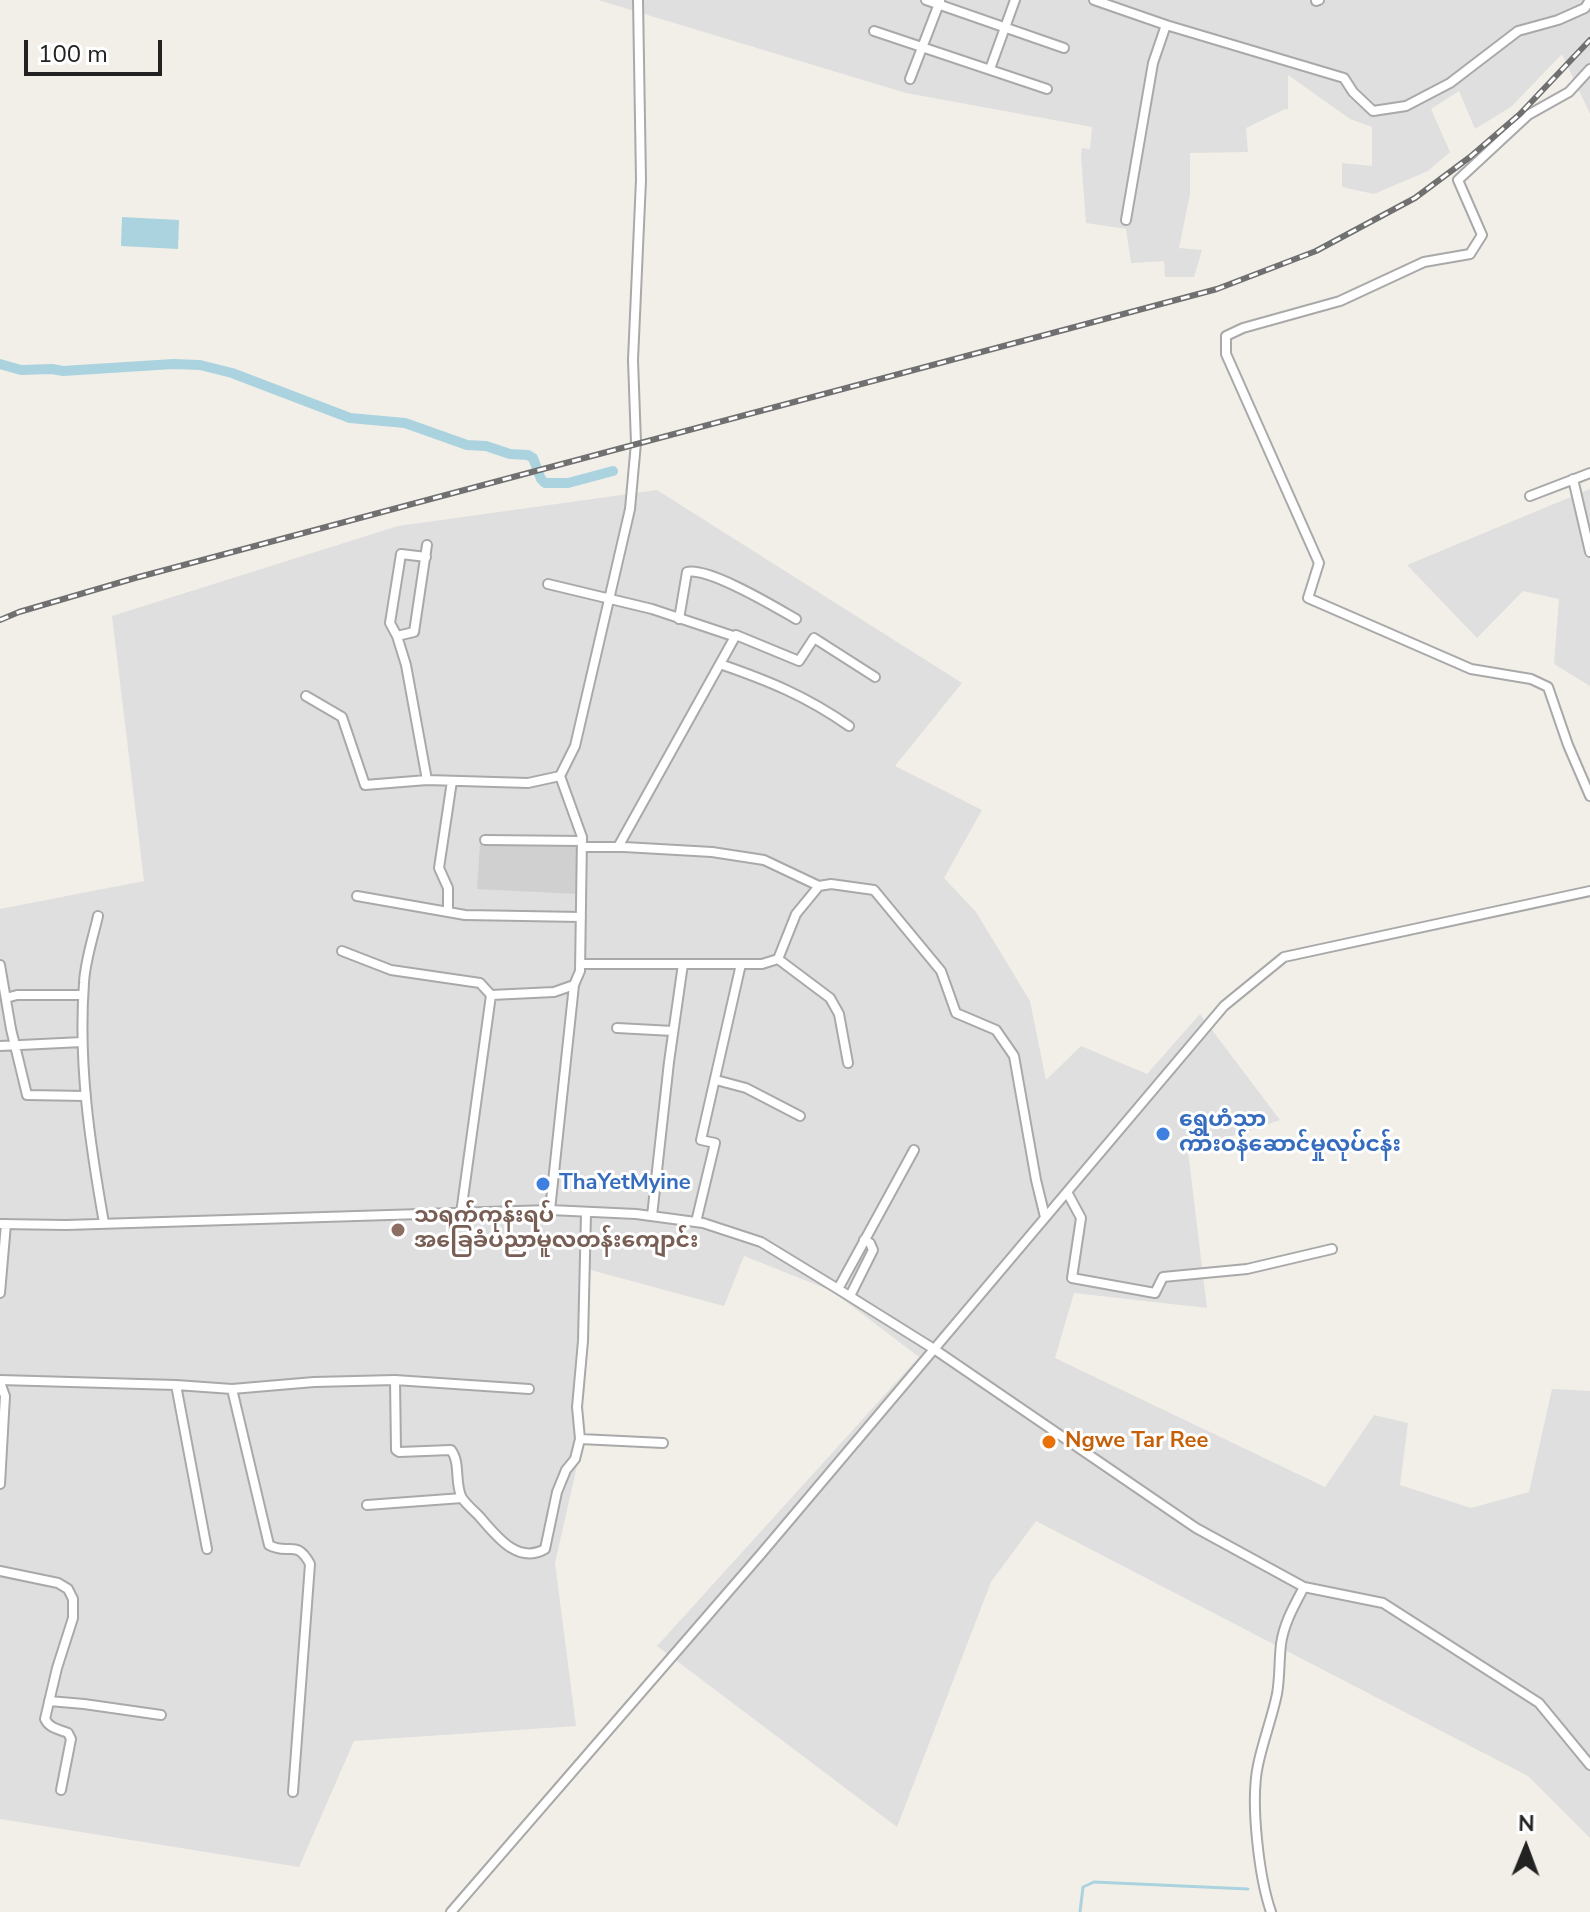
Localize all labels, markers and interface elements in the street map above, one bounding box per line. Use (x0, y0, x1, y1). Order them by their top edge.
scale bar (28, 24, 166, 74)
text: 100 m (38, 38, 108, 70)
place label: ရွှေဟံသာ ကားဝန်ဆောင်မှုလုပ်ငန်း (1179, 1108, 1401, 1160)
marker: ရွှေဟံသာ ကားဝန်ဆောင်မှုလုပ်ငန်း (1154, 1125, 1172, 1143)
place label: ThaYetMyine (559, 1171, 691, 1197)
marker: ThaYetMyine (534, 1175, 552, 1193)
place label: သရက်ကုန်းရပ် အခြေခံပညာမူလတန်းကျောင်း (414, 1204, 699, 1256)
marker: သရက်ကုန်းရပ် အခြေခံပညာမူလတန်းကျောင်း (389, 1221, 407, 1239)
place label: Ngwe Tar Ree (1065, 1429, 1208, 1455)
marker: Ngwe Tar Ree (1040, 1433, 1058, 1451)
north arrow (1486, 1808, 1566, 1888)
text: N (1518, 1809, 1535, 1839)

